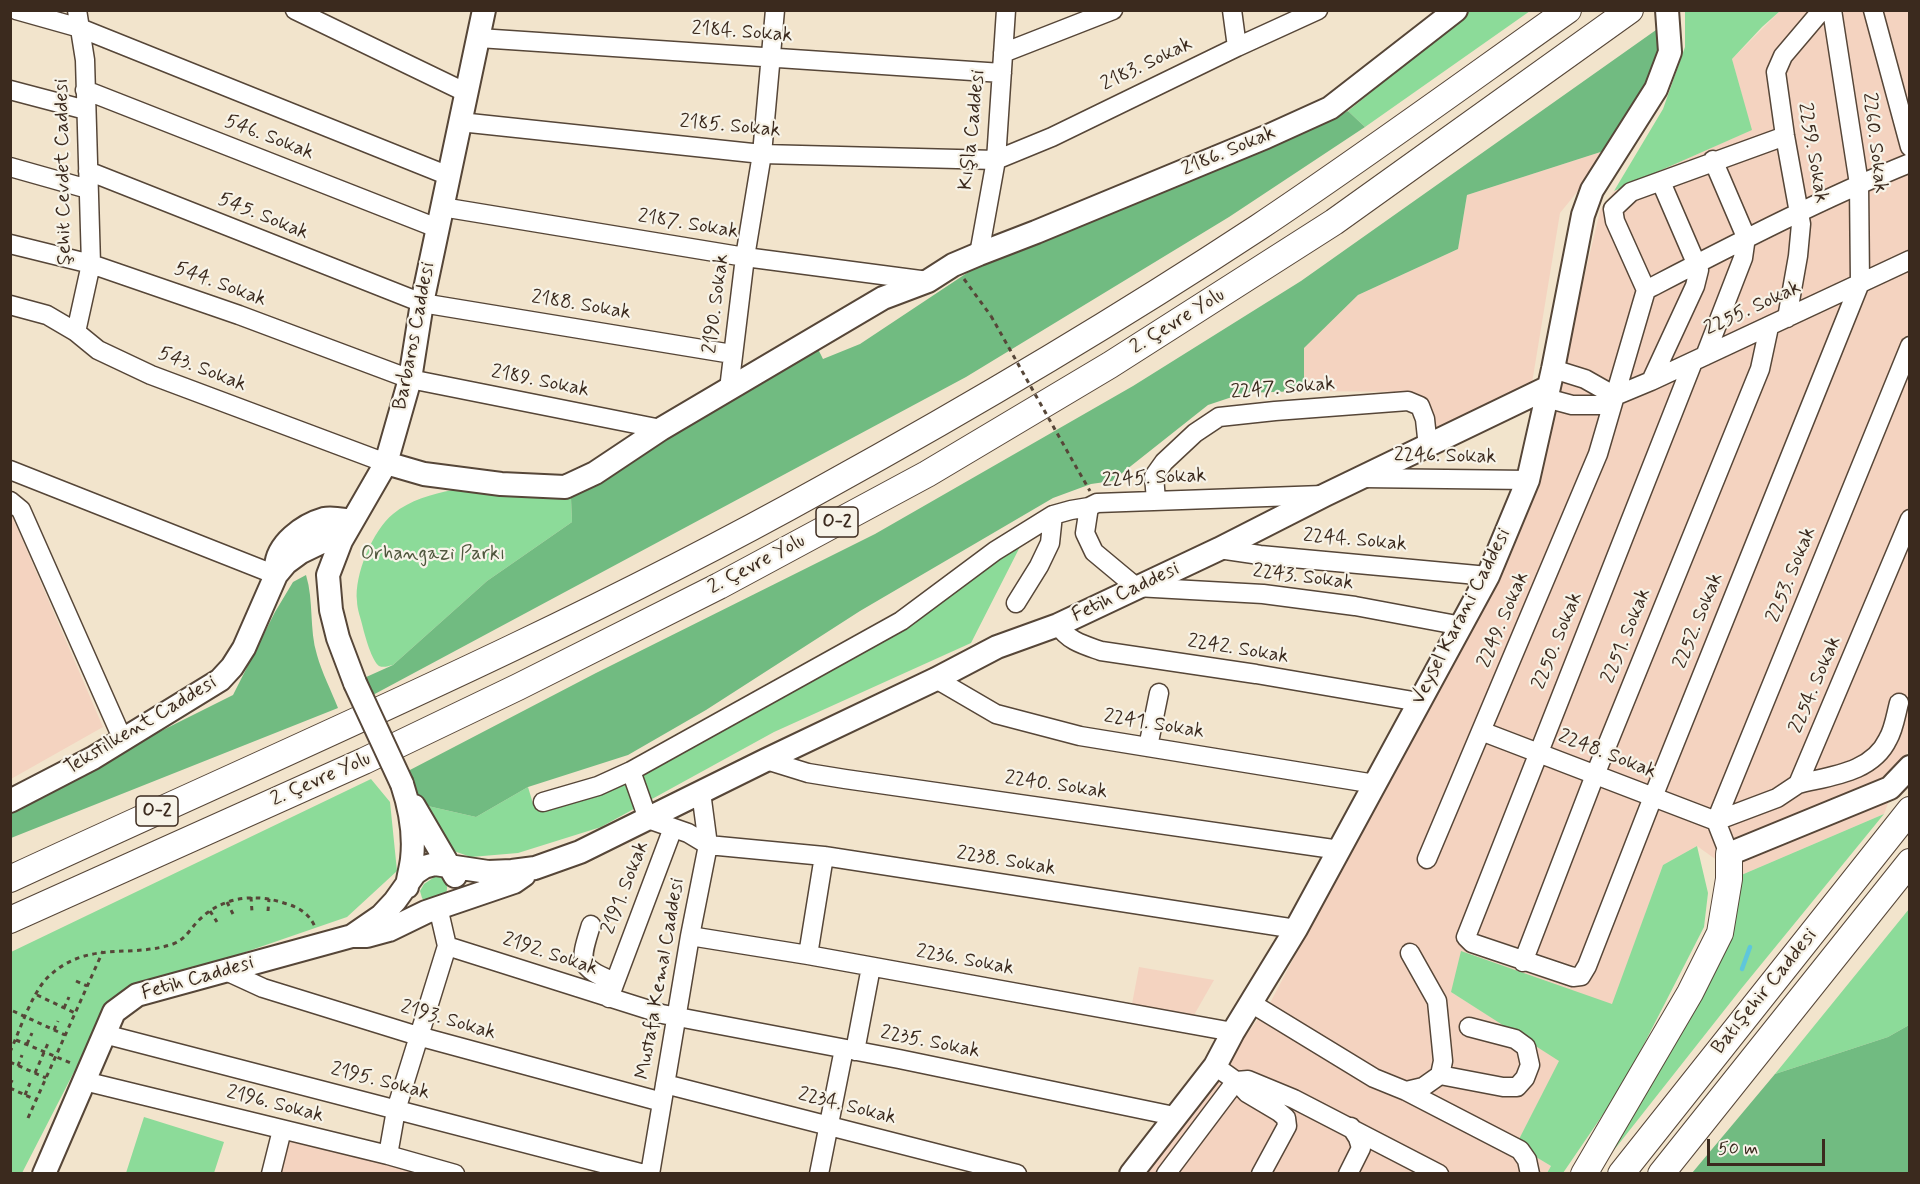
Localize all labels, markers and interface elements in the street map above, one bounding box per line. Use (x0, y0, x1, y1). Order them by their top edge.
street label: 2184. Sokak (691, 18, 793, 48)
street label: 2183. Sokak (1098, 33, 1196, 97)
street label: Kışla Caddesi (955, 69, 991, 191)
street label: Şehit Cevdet Caddesi (50, 78, 78, 266)
street label: 2260. Sokak (1856, 91, 1892, 195)
street label: 2259. Sokak (1791, 101, 1833, 205)
street label: 546. Sokak (221, 110, 317, 166)
street label: 2185. Sokak (678, 111, 782, 143)
street label: 2186. Sokak (1178, 121, 1280, 183)
street label: 545. Sokak (214, 188, 312, 246)
street label: 2187. Sokak (636, 205, 740, 245)
street label: 2190. Sokak (699, 253, 735, 355)
street label: 544. Sokak (171, 257, 269, 313)
street label: Barbaros Caddesi (389, 260, 441, 412)
street label: 2255. Sokak (1701, 276, 1805, 342)
street label: 2. Çevre Yolu (1127, 284, 1229, 360)
street label: 2188. Sokak (529, 286, 633, 326)
street label: 543. Sokak (155, 342, 249, 398)
street label: 2189. Sokak (489, 361, 591, 403)
street label: 2247. Sokak (1230, 372, 1336, 406)
street label: 2246. Sokak (1394, 444, 1496, 470)
street label: 2245. Sokak (1101, 464, 1207, 494)
road number: O-2 (816, 507, 858, 537)
street label: 2253. Sokak (1762, 524, 1822, 626)
street label: 2244. Sokak (1302, 525, 1408, 557)
street label: Veysel Karani Caddesi (1407, 525, 1517, 709)
street label: 2. Çevre Yolu (704, 529, 810, 601)
park label: Orhangazi Parkı (361, 543, 505, 567)
street label: Fetih Caddesi (1068, 558, 1184, 628)
street label: 2243. Sokak (1251, 560, 1355, 596)
street label: 2249. Sokak (1473, 568, 1535, 672)
street label: 2252. Sokak (1669, 569, 1729, 673)
street label: 2251. Sokak (1597, 585, 1657, 687)
street label: 2250. Sokak (1528, 589, 1588, 693)
street label: 2242. Sokak (1186, 630, 1290, 670)
street label: 2254. Sokak (1785, 633, 1847, 737)
street label: Tekstilkent Caddesi (61, 671, 221, 781)
street label: 2241. Sokak (1102, 705, 1206, 745)
street label: 2248. Sokak (1554, 725, 1660, 785)
street label: 2. Çevre Yolu (268, 747, 374, 813)
street label: 2240. Sokak (1003, 767, 1109, 805)
road number: O-2 (136, 796, 178, 826)
street label: 2191. Sokak (597, 838, 655, 938)
street label: 2238. Sokak (955, 842, 1057, 882)
street label: Mustafa Kemal Caddesi (631, 876, 691, 1082)
street label: Batışehir Caddesi (1707, 924, 1823, 1060)
street label: 2192. Sokak (499, 928, 601, 982)
street label: 2236. Sokak (914, 941, 1016, 981)
street label: Fetih Caddesi (139, 952, 257, 1006)
street label: 2193. Sokak (398, 996, 498, 1046)
street label: 2235. Sokak (878, 1022, 982, 1064)
street label: 2195. Sokak (328, 1058, 432, 1106)
street label: 2196. Sokak (224, 1081, 326, 1129)
street label: 2234. Sokak (795, 1083, 899, 1131)
scale bar (1710, 1127, 1828, 1165)
text: 50 m (1718, 1137, 1758, 1161)

